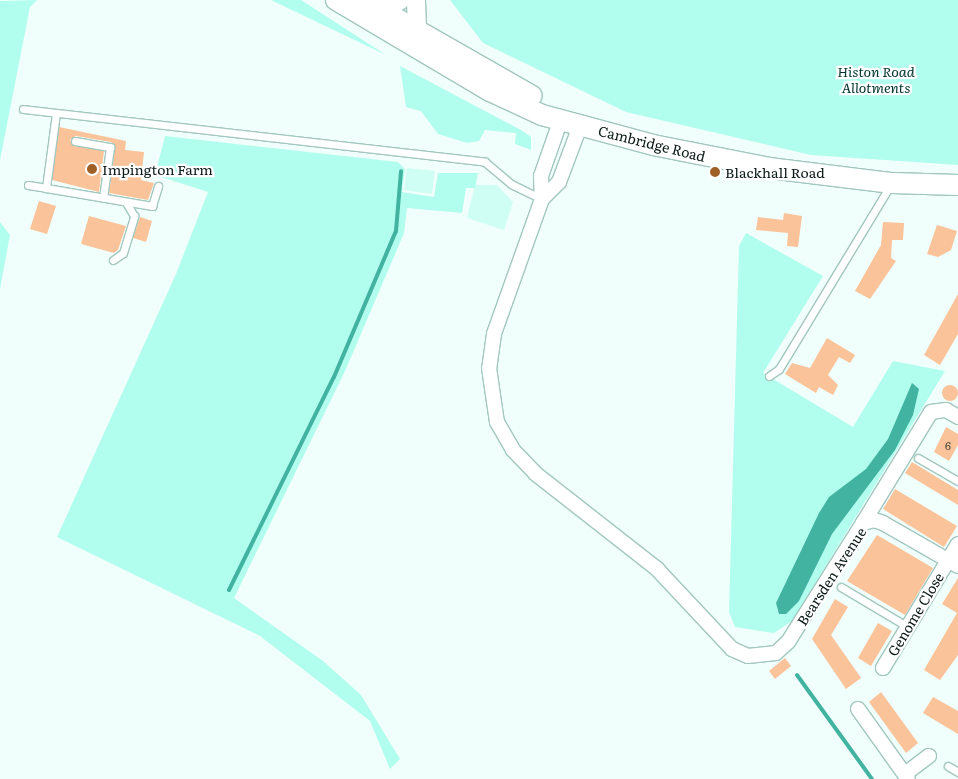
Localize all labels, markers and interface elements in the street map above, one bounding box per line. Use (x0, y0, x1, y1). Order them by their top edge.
park label: Histon Road Allotments (837, 63, 915, 95)
street label: Cambridge Road (597, 122, 707, 164)
place label: Impington Farm (102, 161, 213, 177)
marker: Impington Farm (86, 163, 98, 175)
place label: Blackhall Road (725, 164, 825, 180)
marker: Blackhall Road (709, 166, 721, 178)
house number: 6 (945, 438, 951, 452)
street label: Bearsden Avenue (793, 524, 869, 628)
street label: Genome Close (884, 569, 946, 659)

